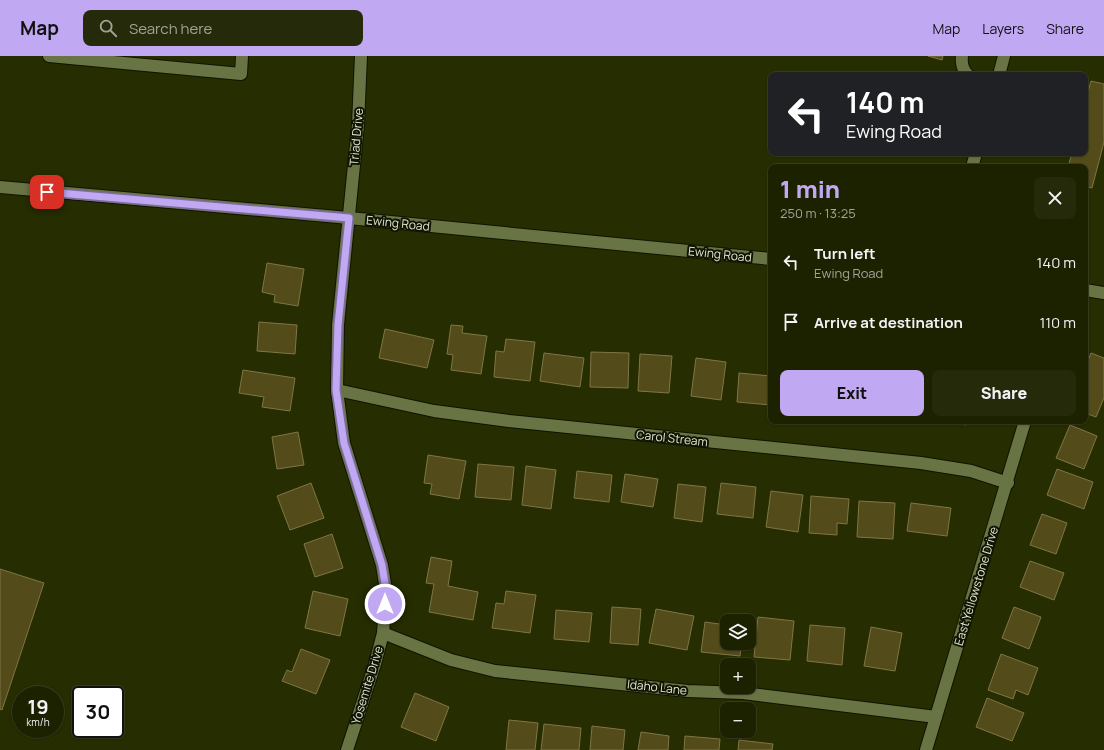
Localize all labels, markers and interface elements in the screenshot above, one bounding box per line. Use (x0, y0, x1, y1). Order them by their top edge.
search box (83, 10, 363, 46)
text: Map (20, 15, 59, 41)
icon: search (97, 17, 119, 39)
text: Search here (129, 18, 212, 39)
text: Map (932, 19, 960, 38)
text: Layers (982, 19, 1024, 38)
text: Share (1046, 19, 1084, 38)
text: 140 m (846, 83, 925, 121)
icon: left (780, 88, 832, 140)
street label: Triad Drive (345, 107, 367, 167)
text: Ewing Road (846, 119, 942, 143)
text: 1 min (780, 172, 840, 205)
pin (30, 175, 64, 209)
button: close (1034, 177, 1076, 219)
icon: arrive (36, 181, 58, 203)
text: 250 m · 13:25 (780, 204, 856, 222)
street label: Ewing Road (365, 211, 431, 235)
street label: Ewing Road (687, 242, 753, 266)
text: Turn left (814, 243, 876, 264)
icon: left (780, 251, 802, 273)
text: 140 m (1036, 252, 1076, 273)
text: Ewing Road (814, 264, 883, 282)
icon: arrive (780, 311, 802, 333)
text: Arrive at destination (814, 312, 963, 333)
text: 110 m (1039, 312, 1076, 333)
button: Exit (780, 370, 924, 416)
button: Share (932, 370, 1076, 416)
street label: Carol Stream (635, 426, 709, 450)
street label: East Yellowstone Drive (950, 524, 1002, 648)
position arrow (364, 583, 406, 625)
map controls (720, 614, 756, 738)
button: layers (720, 614, 756, 650)
street label: Yosemite Drive (347, 644, 387, 726)
button: + (720, 658, 756, 694)
street label: Idaho Lane (626, 675, 688, 699)
speed limit sign: 30 (72, 686, 124, 738)
text: 19 (27, 693, 49, 720)
button: − (720, 702, 756, 738)
text: km/h (26, 715, 50, 729)

